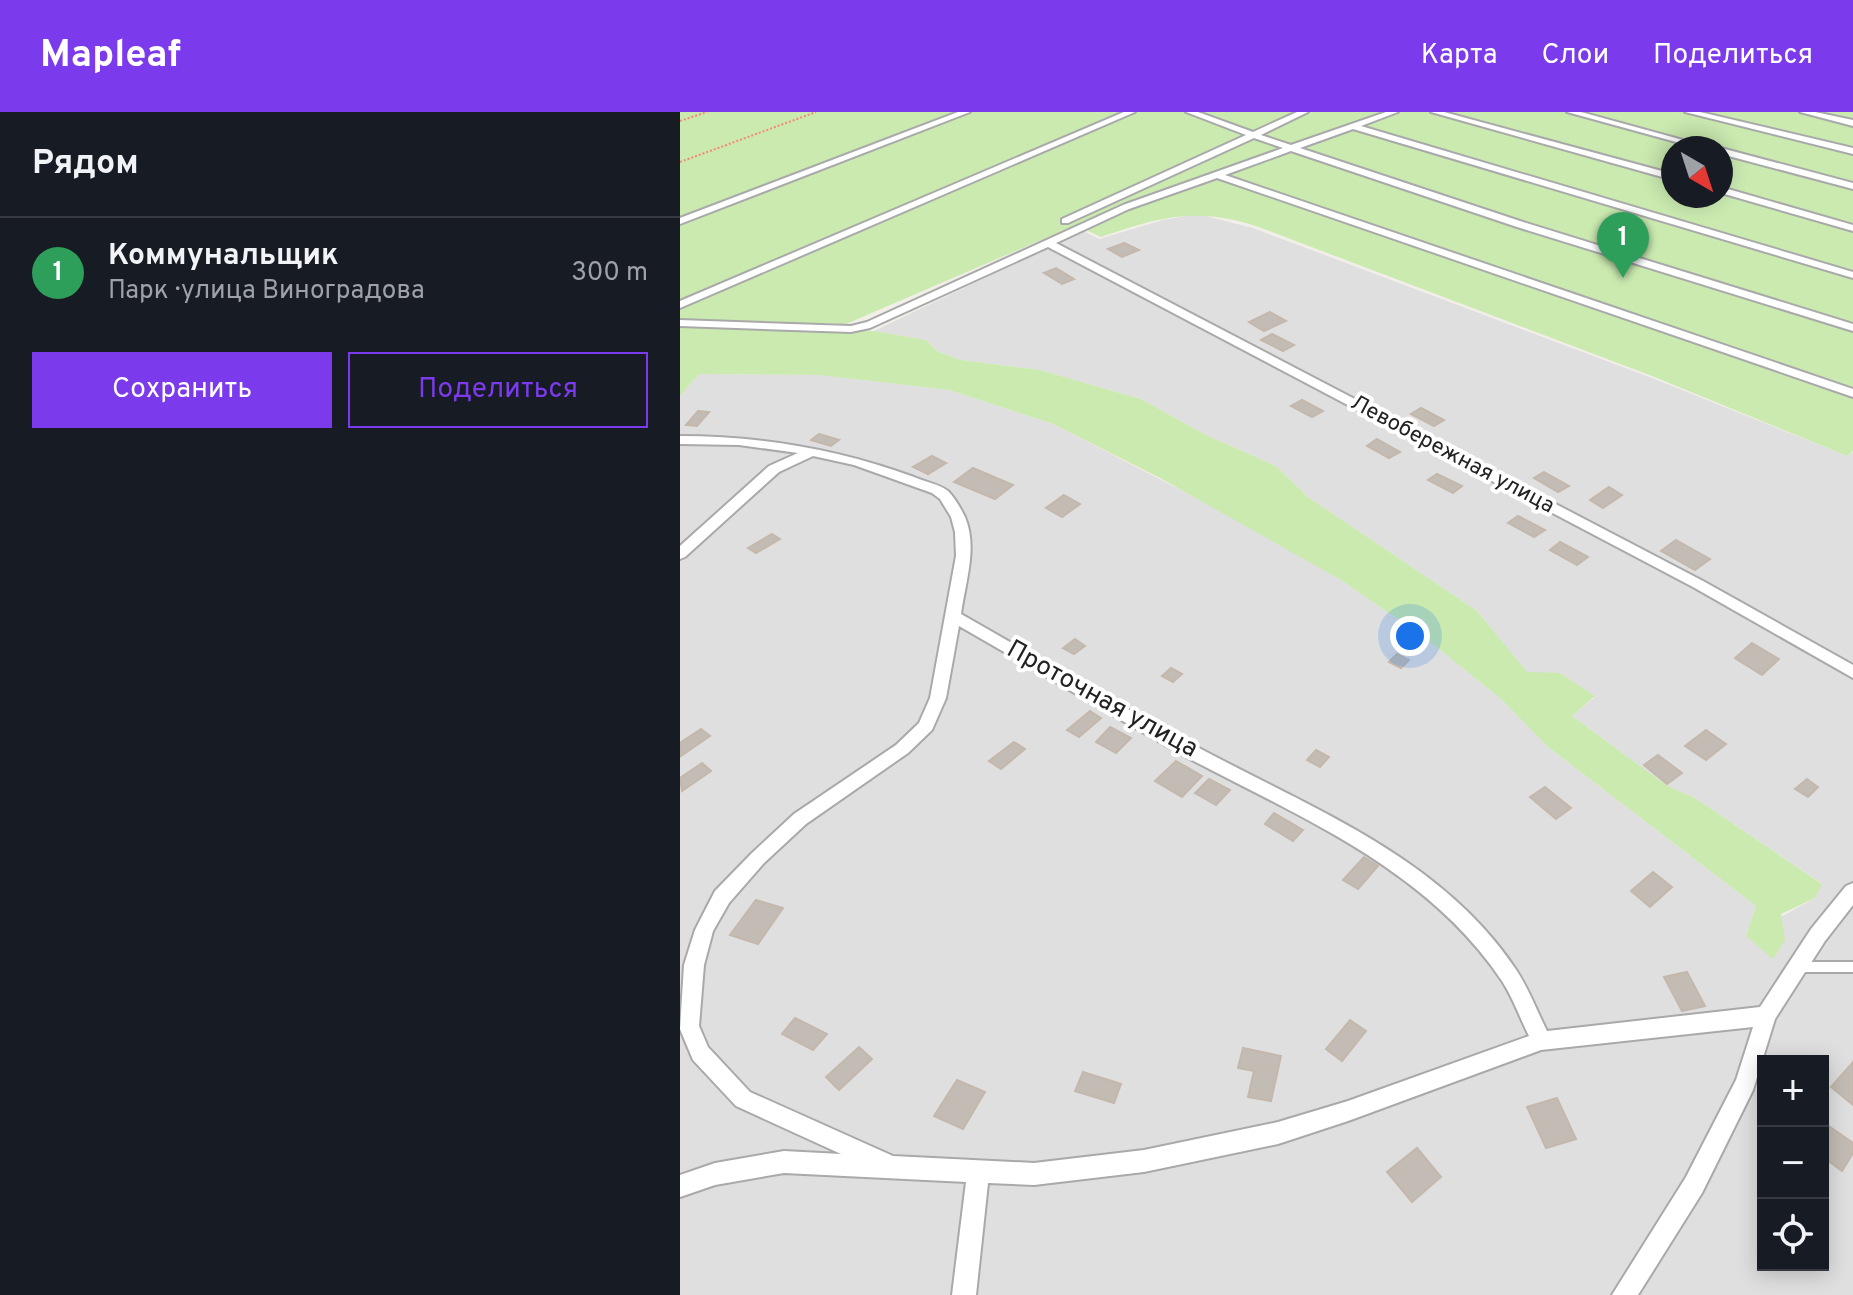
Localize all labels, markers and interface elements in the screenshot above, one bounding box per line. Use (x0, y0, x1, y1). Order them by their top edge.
text: Mapleaf (40, 32, 181, 81)
text: Карта (1421, 38, 1497, 74)
text: Слои (1541, 38, 1609, 74)
text: Поделиться (1653, 38, 1813, 74)
north arrow (1661, 136, 1733, 208)
text: Рядом (32, 143, 139, 186)
pin: 1 (1597, 212, 1649, 278)
text: Коммунальщик (108, 238, 339, 275)
text: 1 (53, 257, 63, 290)
text: 300 m (571, 257, 648, 290)
text: Парк · улица Виноградова (108, 275, 425, 308)
button: Сохранить (32, 352, 332, 428)
button: Поделиться (348, 352, 648, 428)
street label: Левобережная улица (1345, 390, 1559, 520)
your location (1390, 616, 1430, 656)
street label: Проточная улица (1001, 634, 1203, 766)
map controls (1757, 1055, 1829, 1271)
button: + (1757, 1055, 1829, 1127)
button: − (1757, 1127, 1829, 1199)
button: locate (1757, 1199, 1829, 1271)

